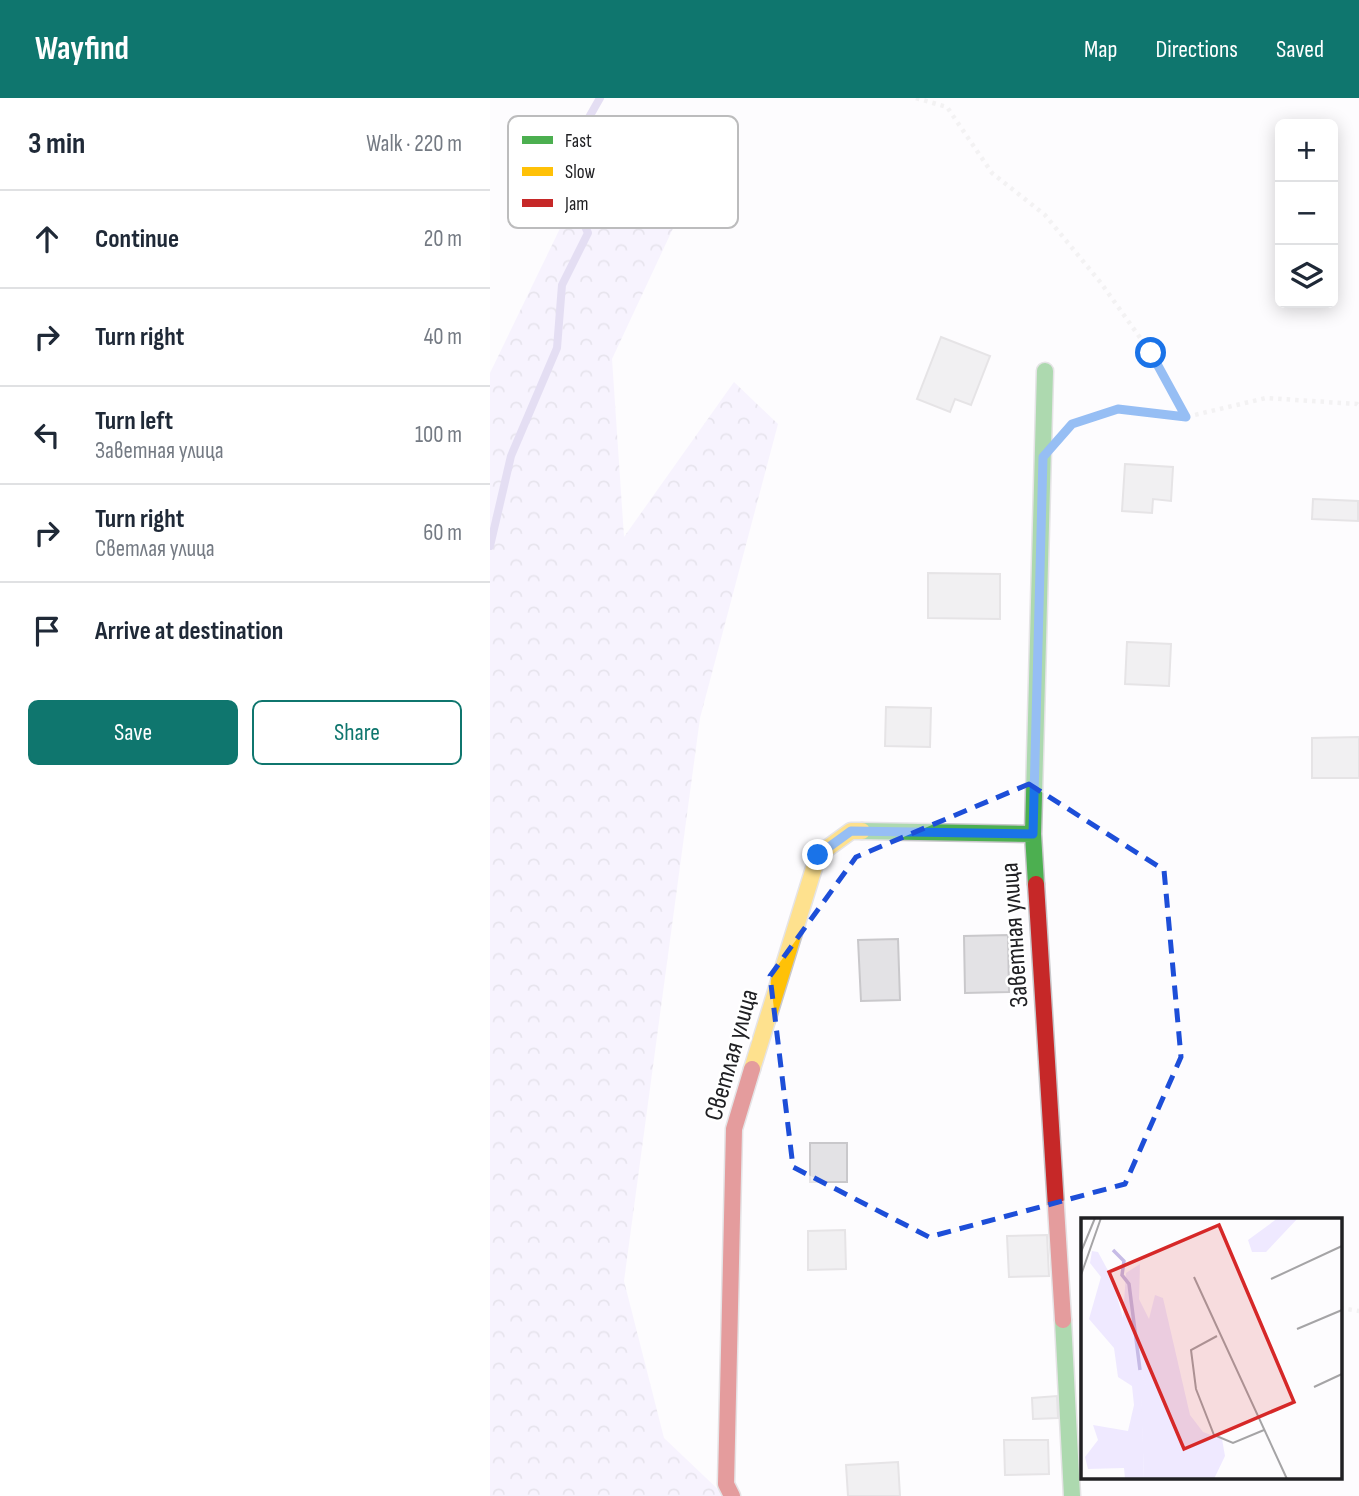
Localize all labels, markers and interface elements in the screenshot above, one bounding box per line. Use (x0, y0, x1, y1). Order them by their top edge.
text: Wayfind (35, 29, 129, 69)
text: Map (1084, 35, 1117, 64)
text: Directions (1155, 35, 1238, 64)
text: Saved (1276, 35, 1324, 64)
legend (508, 116, 738, 228)
map controls (1275, 119, 1338, 308)
button: + (1275, 119, 1338, 182)
text: 3 min (28, 126, 85, 162)
text: Walk · 220 m (366, 130, 462, 158)
text: Fast (565, 130, 592, 153)
text: Slow (565, 161, 595, 184)
button: − (1275, 182, 1338, 245)
text: Jam (564, 193, 588, 216)
icon: ahead (28, 220, 66, 258)
text: Continue (95, 224, 179, 255)
text: 20 m (424, 225, 462, 253)
button: layers (1275, 245, 1338, 308)
icon: right (28, 318, 66, 356)
text: Turn right (95, 322, 184, 353)
text: 40 m (424, 323, 462, 351)
route start (1135, 337, 1166, 368)
text: Turn left (95, 406, 173, 437)
icon: left (28, 416, 66, 454)
text: 100 m (415, 421, 462, 449)
text: Заветная улица (95, 437, 224, 465)
text: Turn right (95, 504, 184, 535)
icon: right (28, 514, 66, 552)
text: 60 m (423, 519, 462, 547)
text: Светлая улица (95, 535, 215, 563)
icon: arrive (28, 612, 66, 650)
text: Arrive at destination (95, 616, 283, 647)
button: Save (28, 700, 238, 765)
button: Share (252, 700, 462, 765)
route end (802, 839, 833, 870)
street label: Заветная улица (994, 861, 1036, 1009)
street label: Светлая улица (698, 986, 766, 1124)
inset map (1081, 1218, 1342, 1478)

